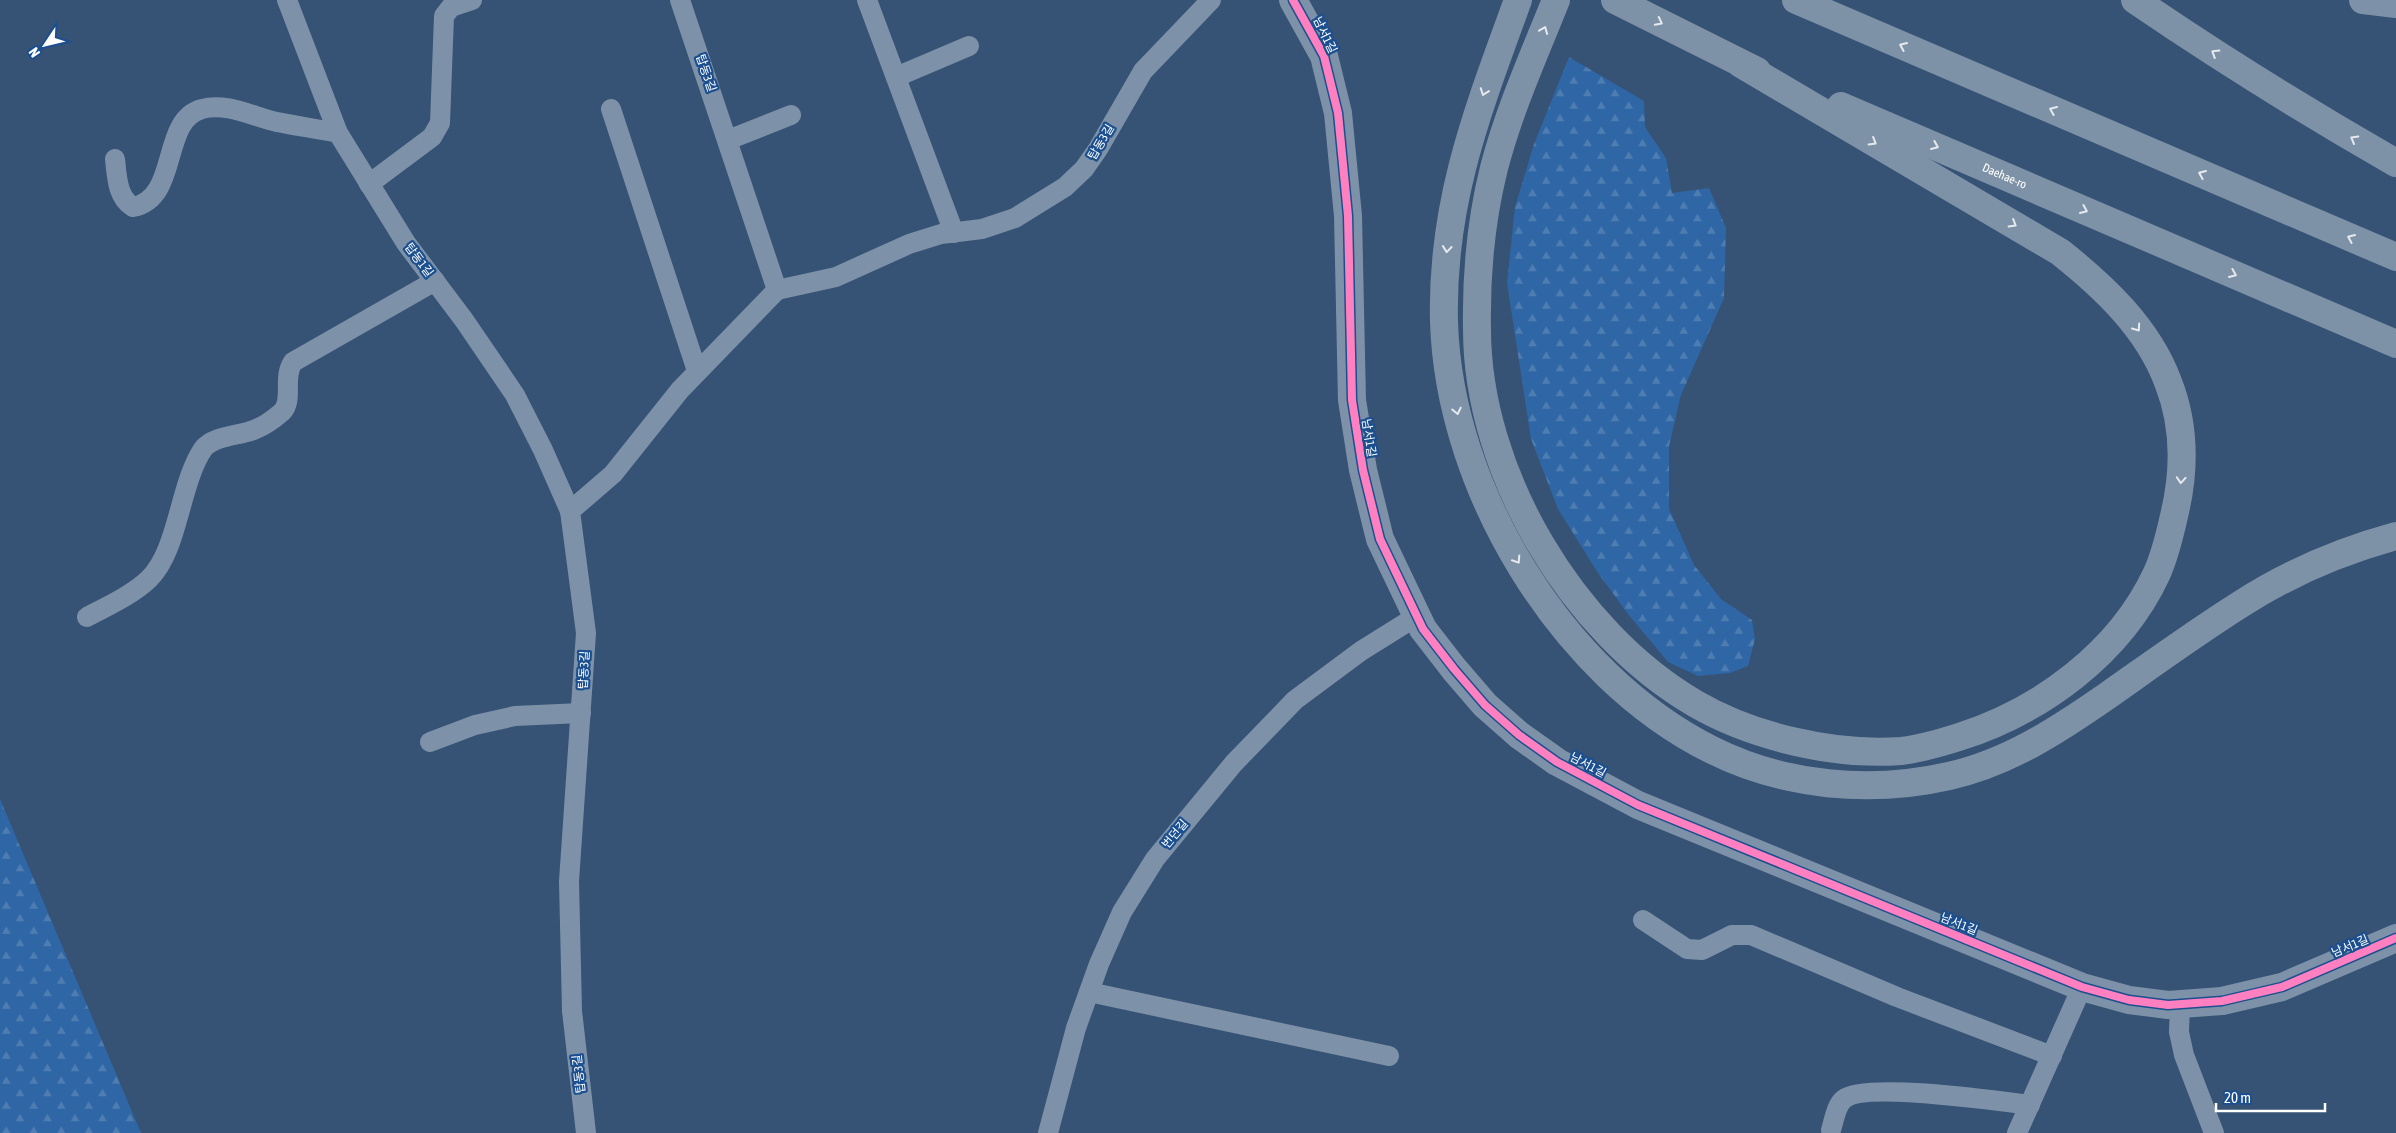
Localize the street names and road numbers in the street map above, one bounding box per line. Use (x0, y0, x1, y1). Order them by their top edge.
street label: 남서1길 (1310, 15, 1340, 55)
street label: 탑동3길 (693, 52, 719, 94)
street label: 탑동3길 (1085, 122, 1117, 162)
street label: Daehae-ro (1980, 160, 2029, 192)
street label: 탑동1길 (402, 240, 436, 280)
street label: 남서1길 (1359, 418, 1379, 458)
street label: 탑동3길 (576, 650, 592, 690)
street label: 남서1길 (1568, 750, 1608, 780)
street label: 번던길 (1159, 817, 1191, 851)
street label: 남서1길 (1938, 910, 1980, 938)
street label: 남서1길 (2329, 932, 2371, 960)
street label: 탑동3길 (570, 1054, 588, 1094)

